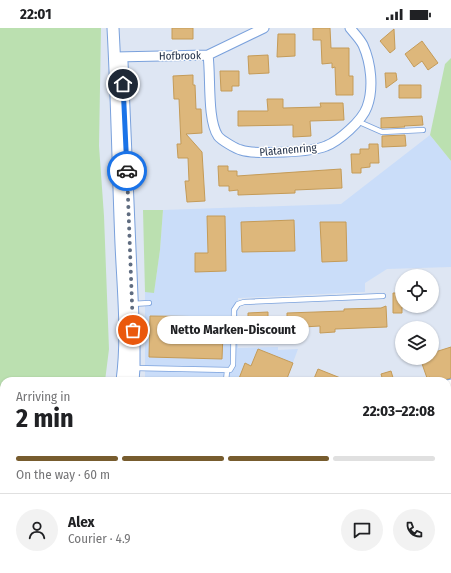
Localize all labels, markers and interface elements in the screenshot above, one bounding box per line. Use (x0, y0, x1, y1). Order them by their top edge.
text: 22:01 (20, 5, 52, 23)
street label: Hofbrook (159, 49, 202, 63)
pin (106, 67, 140, 101)
icon: home (112, 73, 134, 95)
street label: Platanenring (259, 141, 318, 159)
courier (107, 151, 147, 191)
icon: car (116, 160, 138, 182)
map controls (395, 269, 439, 365)
button: locate (395, 269, 439, 313)
pin (116, 313, 150, 347)
callout: Netto Marken-Discount (157, 316, 309, 344)
icon: bag (122, 319, 144, 341)
button: layers (395, 321, 439, 365)
text: Netto Marken-Discount (170, 322, 296, 337)
text: Arriving in (16, 389, 70, 404)
text: 22:03–22:08 (363, 402, 435, 420)
text: 2 min (16, 403, 74, 434)
text: On the way · 60 m (16, 467, 110, 482)
button: person (16, 509, 58, 551)
button: chat (341, 509, 383, 551)
button: phone (393, 509, 435, 551)
text: Alex (68, 513, 95, 531)
text: Courier · 4.9 (68, 531, 131, 546)

